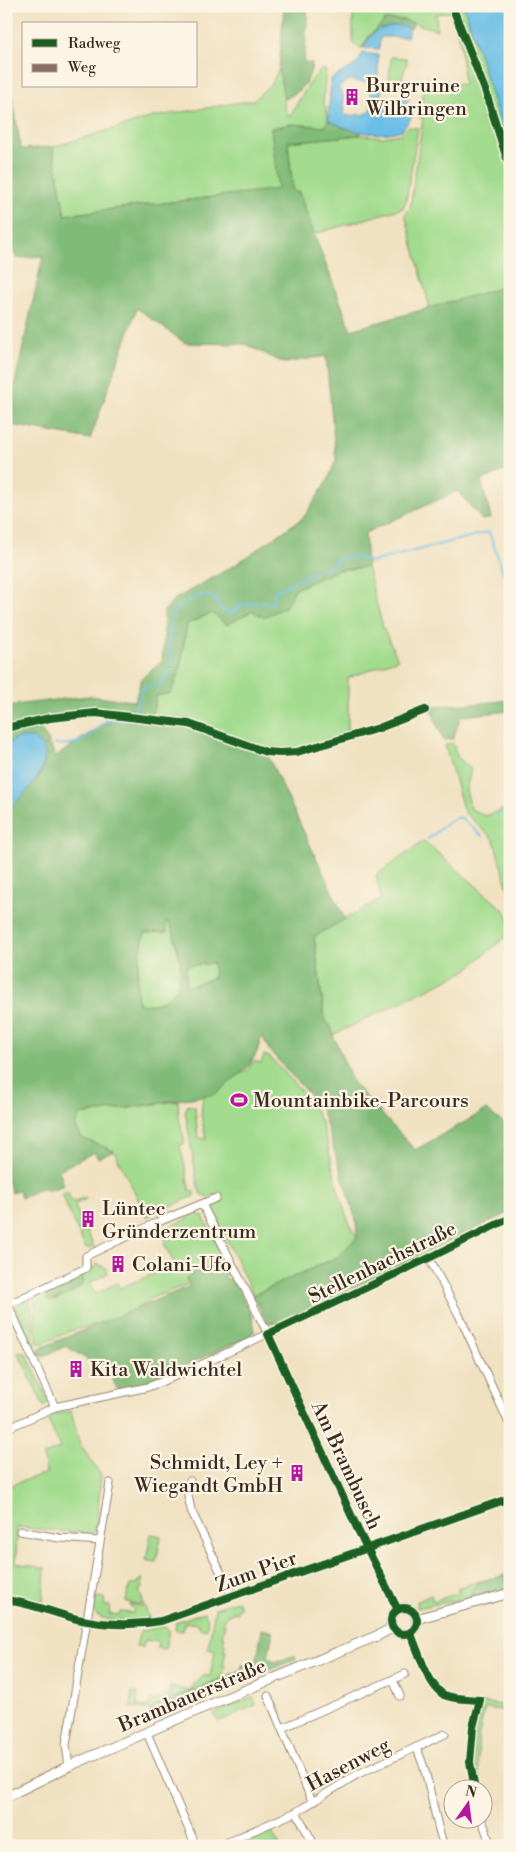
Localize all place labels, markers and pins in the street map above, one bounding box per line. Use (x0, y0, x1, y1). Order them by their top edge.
place label: Burgruine Wilbringen (365, 74, 467, 122)
building icon: Burgruine Wilbringen (342, 87, 362, 107)
place label: Mountainbike-Parcours (253, 1089, 469, 1114)
sports icon: Mountainbike-Parcours (229, 1090, 249, 1110)
place label: Lüntec Gründerzentrum (102, 1197, 257, 1245)
building icon: Lüntec Gründerzentrum (78, 1209, 98, 1229)
place label: Colani-Ufo (132, 1253, 232, 1278)
building icon: Colani-Ufo (108, 1254, 128, 1274)
place label: Kita Waldwichtel (90, 1358, 242, 1383)
building icon: Kita Waldwichtel (66, 1359, 86, 1379)
place label: Schmidt, Ley + Wiegandt GmbH (133, 1451, 283, 1499)
building icon: Schmidt, Ley + Wiegandt GmbH (287, 1463, 307, 1483)

